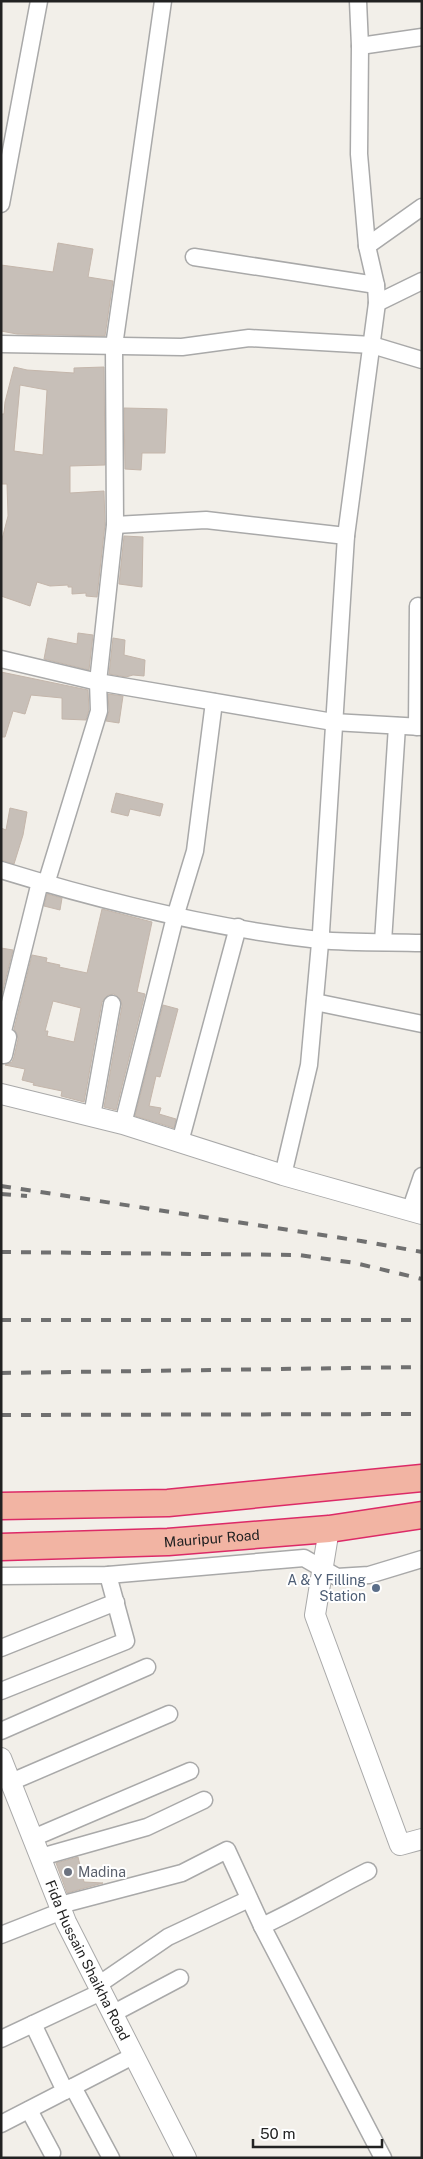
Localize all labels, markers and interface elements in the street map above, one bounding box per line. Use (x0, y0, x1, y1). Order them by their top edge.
street label: Mauripur Road (163, 1527, 260, 1550)
place label: A & Y Filling Station (287, 1572, 366, 1604)
marker: A & Y Filling Station (370, 1582, 382, 1594)
place label: Madina (78, 1864, 126, 1880)
marker: Madina (62, 1866, 74, 1878)
street label: Fida Hussain Shaikha Road (42, 1878, 133, 2043)
scale bar (253, 2116, 382, 2148)
text: 50 m (260, 2125, 295, 2142)

